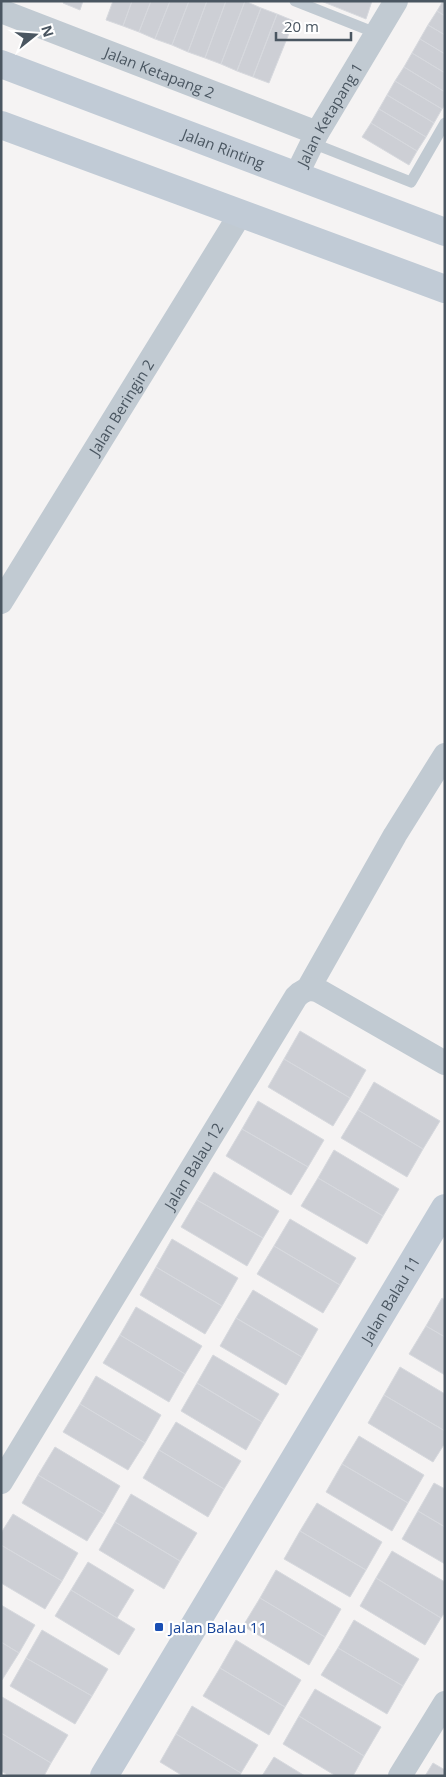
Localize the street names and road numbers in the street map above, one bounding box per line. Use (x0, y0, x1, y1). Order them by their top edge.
street label: Jalan Ketapang 2 (100, 41, 217, 103)
street label: Jalan Ketapang 1 (291, 59, 367, 172)
street label: Jalan Rinting (178, 123, 268, 173)
street label: Jalan Beringin 2 (83, 356, 158, 460)
street label: Jalan Balau 12 (158, 1119, 227, 1215)
street label: Jalan Balau 11 (355, 1252, 424, 1348)

